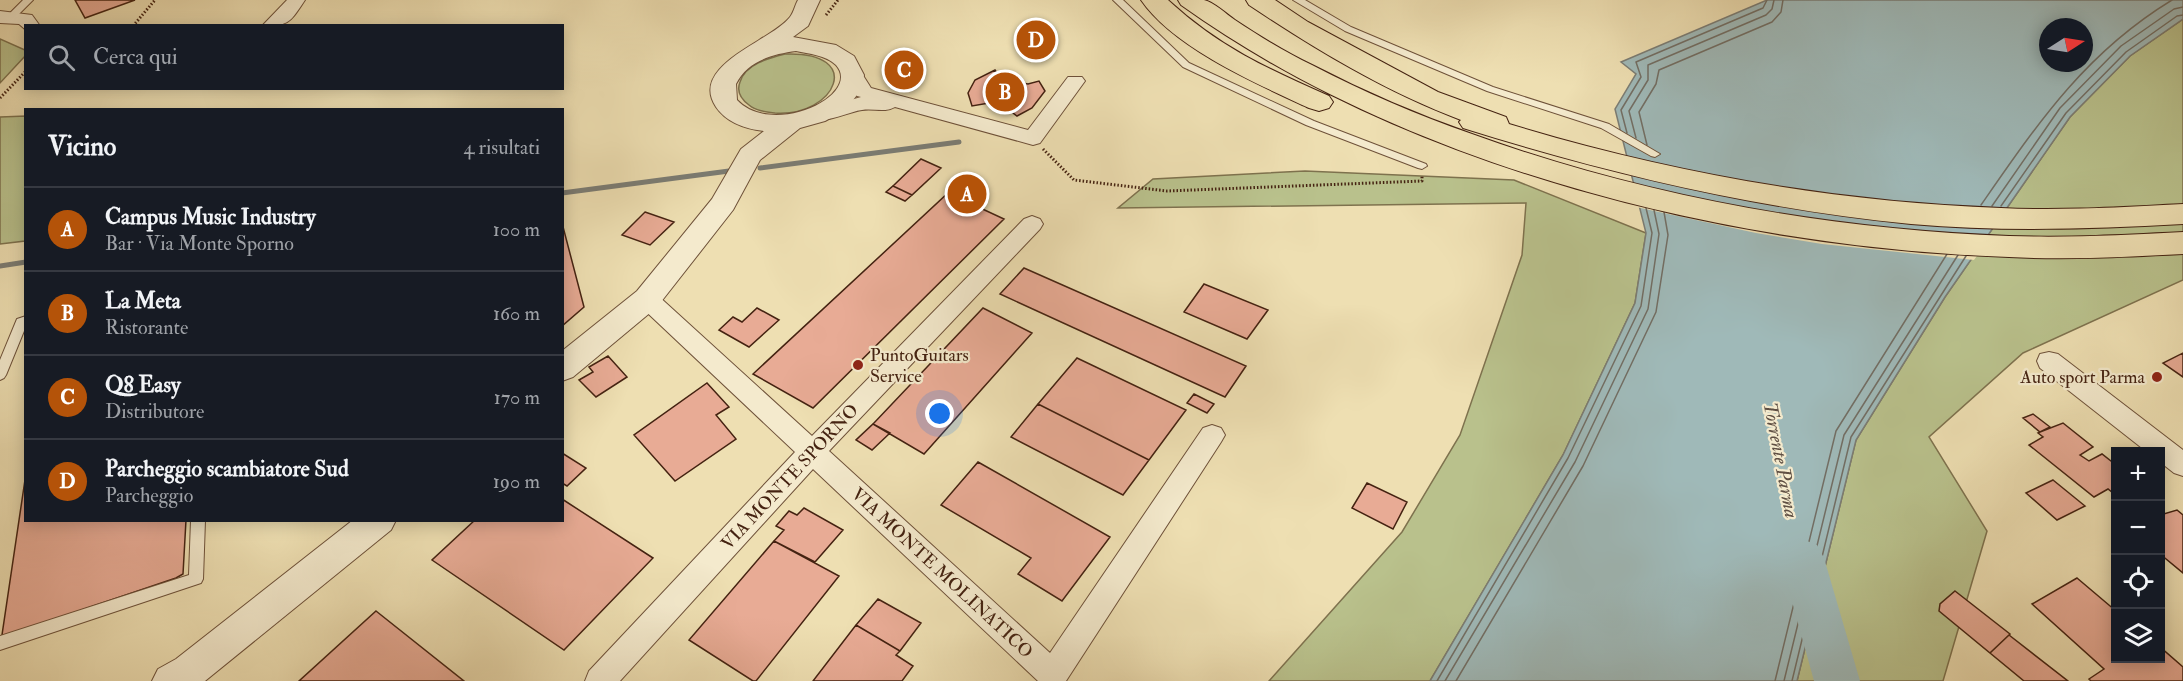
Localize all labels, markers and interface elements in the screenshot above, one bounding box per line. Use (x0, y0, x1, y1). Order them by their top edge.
pin: D (1016, 18, 1056, 63)
north arrow (2039, 18, 2093, 72)
search box (24, 24, 564, 90)
icon: search (45, 41, 78, 74)
text: Cerca qui (93, 43, 178, 71)
pin: C (884, 48, 924, 92)
pin: B (986, 70, 1024, 115)
text: Vicino (48, 131, 116, 163)
text: 4 risultati (464, 135, 540, 160)
pin: A (948, 172, 986, 216)
text: Campus Music Industry (105, 203, 316, 231)
text: A (61, 217, 74, 242)
text: 100 m (493, 217, 540, 242)
text: Bar · Via Monte Sporno (105, 231, 294, 256)
text: La Meta (105, 287, 181, 315)
text: B (61, 301, 74, 326)
text: 160 m (493, 301, 540, 326)
text: Ristorante (105, 315, 188, 340)
place label: PuntoGuitars Service (870, 344, 969, 388)
marker: PuntoGuitars Service (851, 358, 865, 372)
place label: Auto sport Parma (2019, 366, 2146, 389)
marker: Auto sport Parma (2150, 370, 2164, 384)
text: Q8 Easy (105, 371, 181, 399)
text: C (60, 385, 75, 410)
text: 170 m (494, 385, 540, 410)
text: Distributore (105, 399, 204, 424)
street label: VIA MONTE SPORNO (716, 399, 864, 555)
your location (925, 399, 954, 428)
water label: Torrente Parma (1757, 400, 1805, 520)
map controls (2111, 447, 2165, 663)
button: + (2111, 447, 2165, 501)
text: Parcheggio scambiatore Sud (105, 455, 349, 483)
text: D (59, 469, 76, 494)
text: 190 m (493, 469, 540, 494)
text: Parcheggio (105, 483, 193, 508)
street label: VIA MONTE MOLINATICO (846, 483, 1038, 663)
button: − (2111, 501, 2165, 555)
button: locate (2111, 555, 2165, 609)
button: layers (2111, 609, 2165, 663)

